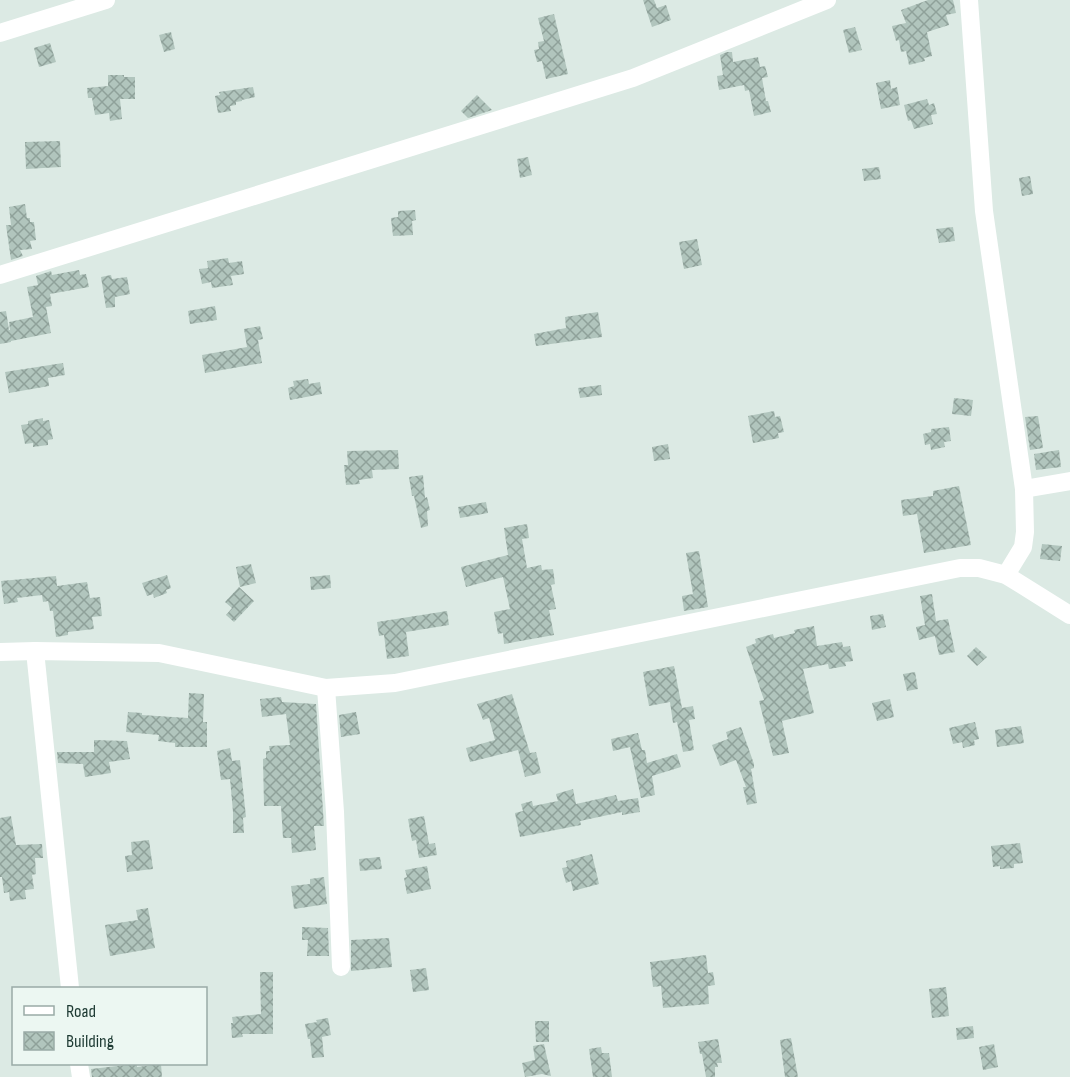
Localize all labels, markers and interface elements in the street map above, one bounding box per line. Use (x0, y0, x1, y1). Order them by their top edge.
legend (12, 987, 207, 1065)
text: Road (66, 1001, 96, 1022)
text: Building (66, 1031, 114, 1052)

